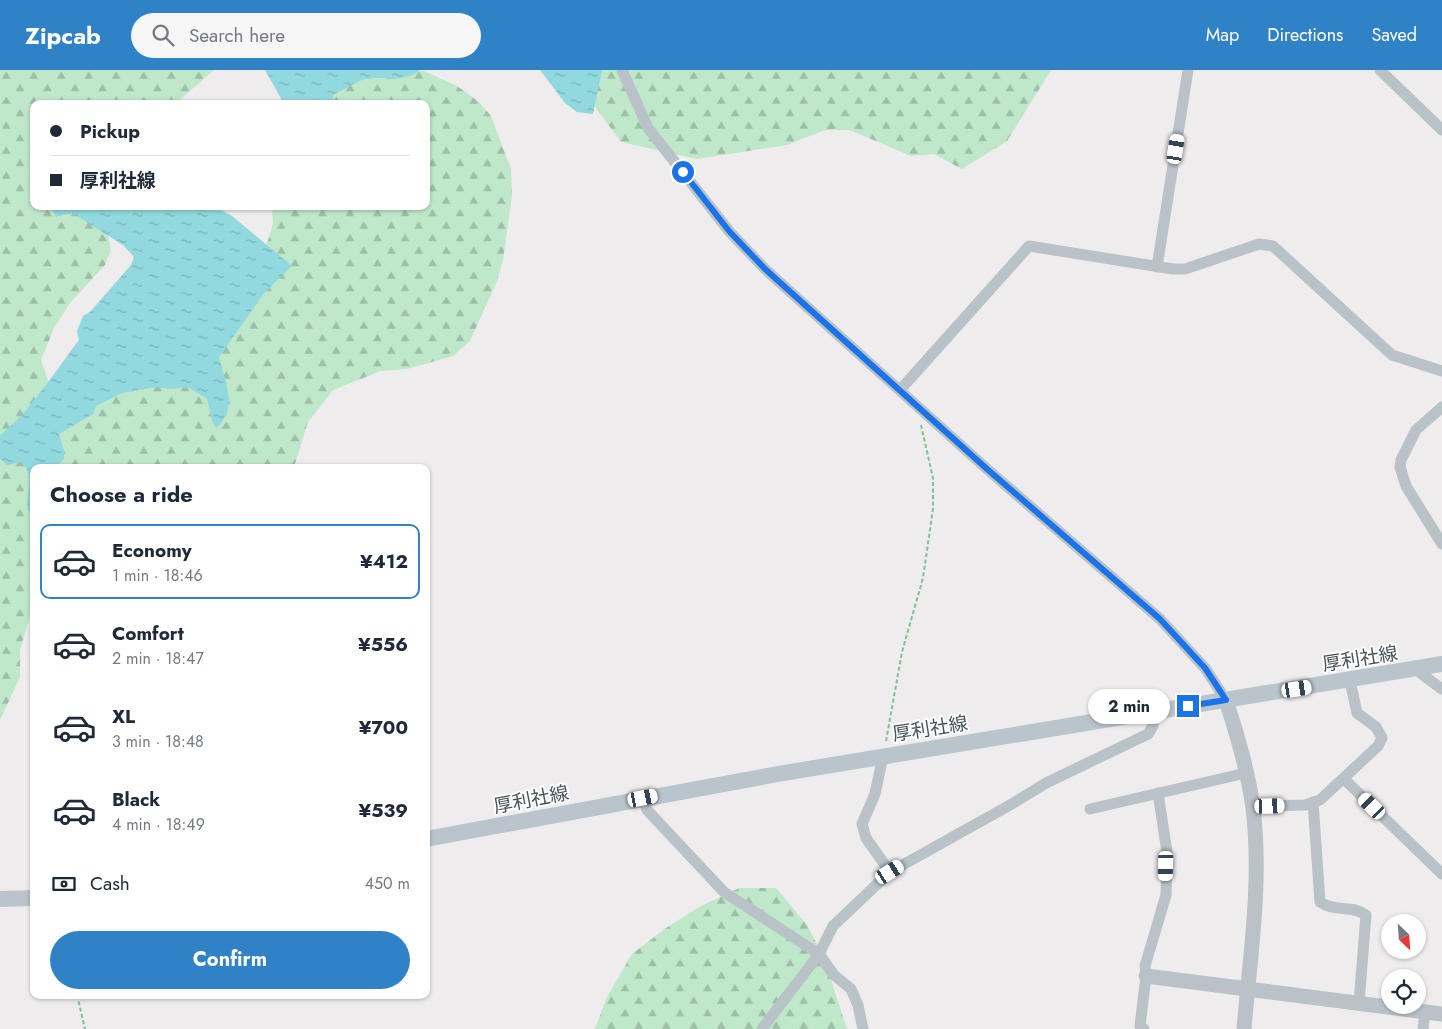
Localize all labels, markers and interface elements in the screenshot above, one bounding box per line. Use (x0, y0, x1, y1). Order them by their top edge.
search box (131, 13, 481, 58)
text: Zipcab (25, 18, 101, 53)
icon: search (149, 21, 177, 49)
text: Search here (189, 22, 285, 49)
text: Map (1206, 22, 1239, 48)
text: Directions (1267, 22, 1343, 48)
text: Saved (1371, 22, 1417, 48)
text: Pickup (80, 118, 140, 145)
car (1166, 133, 1185, 165)
route start (672, 161, 694, 183)
text: 厚利社線 (80, 167, 156, 194)
text: Choose a ride (50, 478, 193, 510)
text: Economy (112, 537, 192, 564)
icon: car (52, 539, 97, 584)
text: ¥412 (360, 548, 408, 575)
text: 1 min · 18:46 (112, 564, 203, 587)
text: Comfort (112, 620, 184, 647)
icon: car (52, 622, 97, 667)
text: ¥556 (358, 631, 408, 658)
street label: 厚利社線 (1320, 639, 1400, 678)
text: 2 min · 18:47 (112, 647, 204, 670)
car (1281, 679, 1312, 699)
callout: 2 min (1088, 688, 1170, 724)
text: 2 min (1108, 695, 1150, 718)
route end (1177, 695, 1199, 717)
text: XL (112, 703, 135, 730)
icon: car (52, 705, 97, 750)
street label: 厚利社線 (890, 709, 970, 748)
text: ¥700 (359, 714, 408, 741)
text: 3 min · 18:48 (112, 730, 204, 753)
street label: 厚利社線 (491, 779, 571, 820)
text: Black (112, 786, 160, 813)
icon: car (52, 788, 97, 833)
car (626, 788, 659, 808)
car (1356, 790, 1388, 822)
text: ¥539 (359, 797, 408, 824)
car (1254, 798, 1285, 814)
text: 4 min · 18:49 (112, 813, 205, 836)
car (1158, 851, 1173, 881)
car (873, 858, 906, 886)
icon: cash (50, 870, 78, 898)
text: Cash (90, 870, 130, 897)
text: 450 m (365, 872, 410, 895)
north arrow (1381, 914, 1426, 959)
map controls (1381, 914, 1426, 1014)
button: Confirm (50, 931, 410, 989)
button: locate (1381, 969, 1426, 1014)

